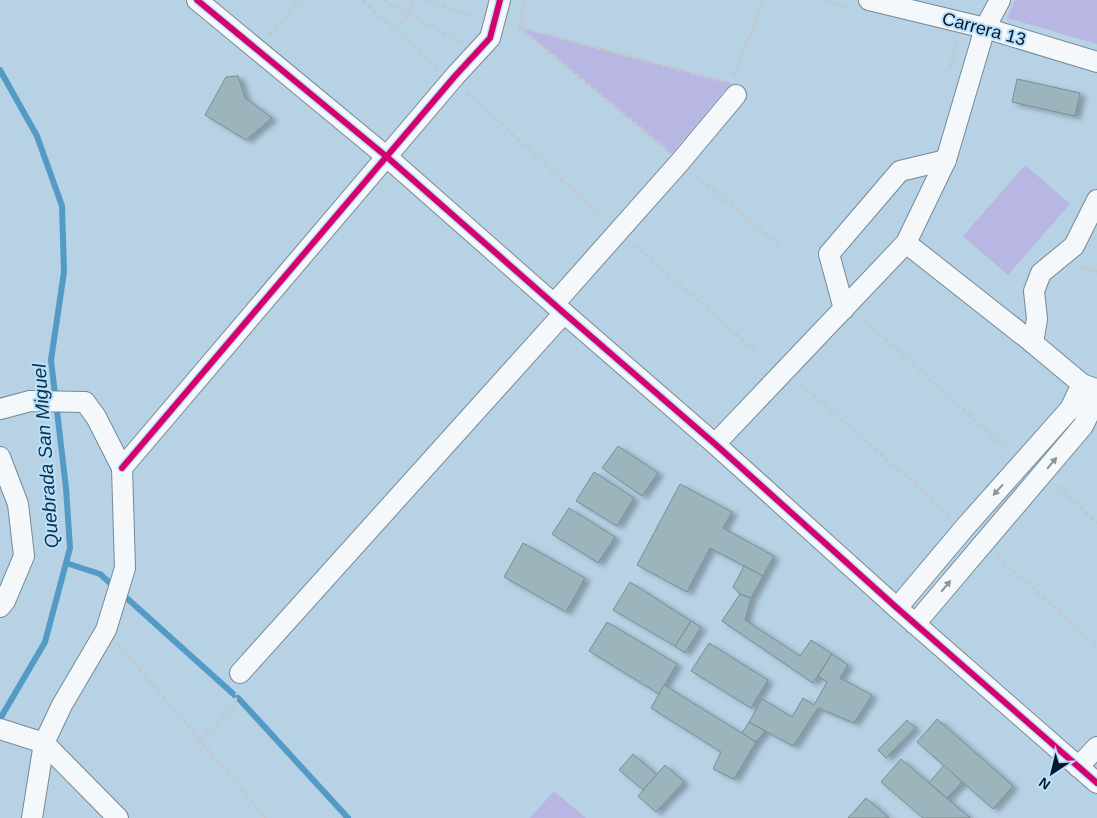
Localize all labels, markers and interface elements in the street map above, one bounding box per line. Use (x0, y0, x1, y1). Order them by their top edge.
street label: Carrera 13 (940, 8, 1028, 50)
water label: Quebrada San Miguel (29, 362, 62, 549)
one-way arrow (1046, 456, 1057, 469)
one-way arrow (992, 484, 1004, 496)
one-way arrow (941, 580, 952, 593)
north arrow (1027, 748, 1077, 798)
text: N (1036, 774, 1053, 793)

